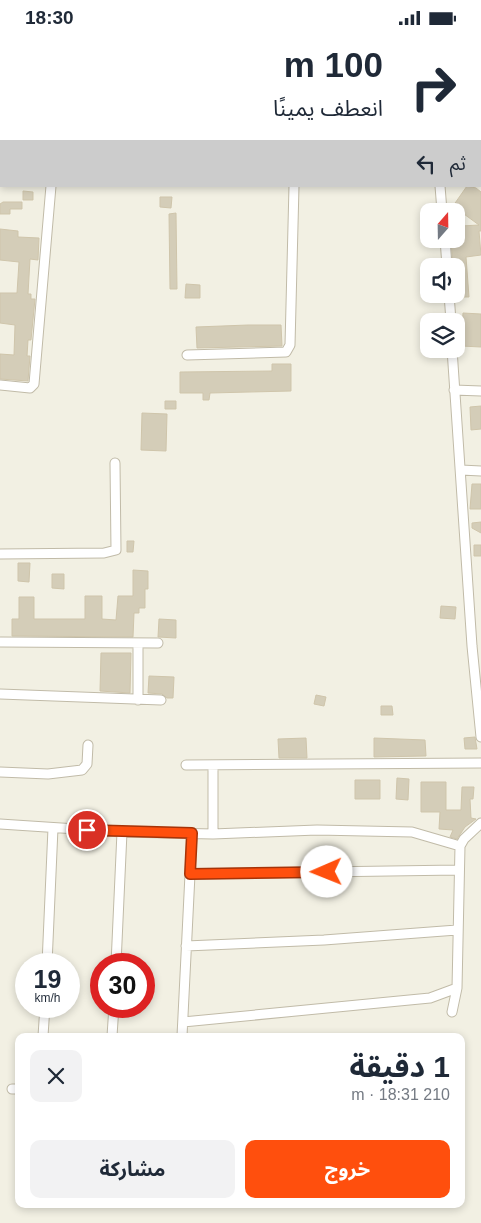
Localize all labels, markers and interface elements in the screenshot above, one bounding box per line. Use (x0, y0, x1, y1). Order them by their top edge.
text: 18:30 (25, 7, 74, 28)
text: 100 m (284, 45, 383, 84)
icon: right (401, 55, 466, 120)
text: انعطف يمينًا (273, 96, 383, 121)
icon: left (412, 150, 440, 178)
text: ثم (450, 153, 466, 174)
north arrow (420, 203, 465, 247)
map controls (420, 203, 465, 358)
button: sound (420, 258, 465, 303)
button: layers (420, 313, 465, 358)
pin (66, 809, 108, 851)
icon: arrive (73, 816, 101, 844)
position arrow (300, 845, 352, 897)
speed limit sign: 30 (90, 953, 155, 1018)
text: 19 (34, 965, 61, 993)
text: km/h (34, 991, 61, 1005)
button: close (30, 1050, 82, 1102)
text: 1 دقيقة (349, 1050, 450, 1083)
text: 210 m · 18:31 (351, 1086, 450, 1103)
button: مشاركة (30, 1140, 235, 1198)
button: خروج (245, 1140, 450, 1198)

